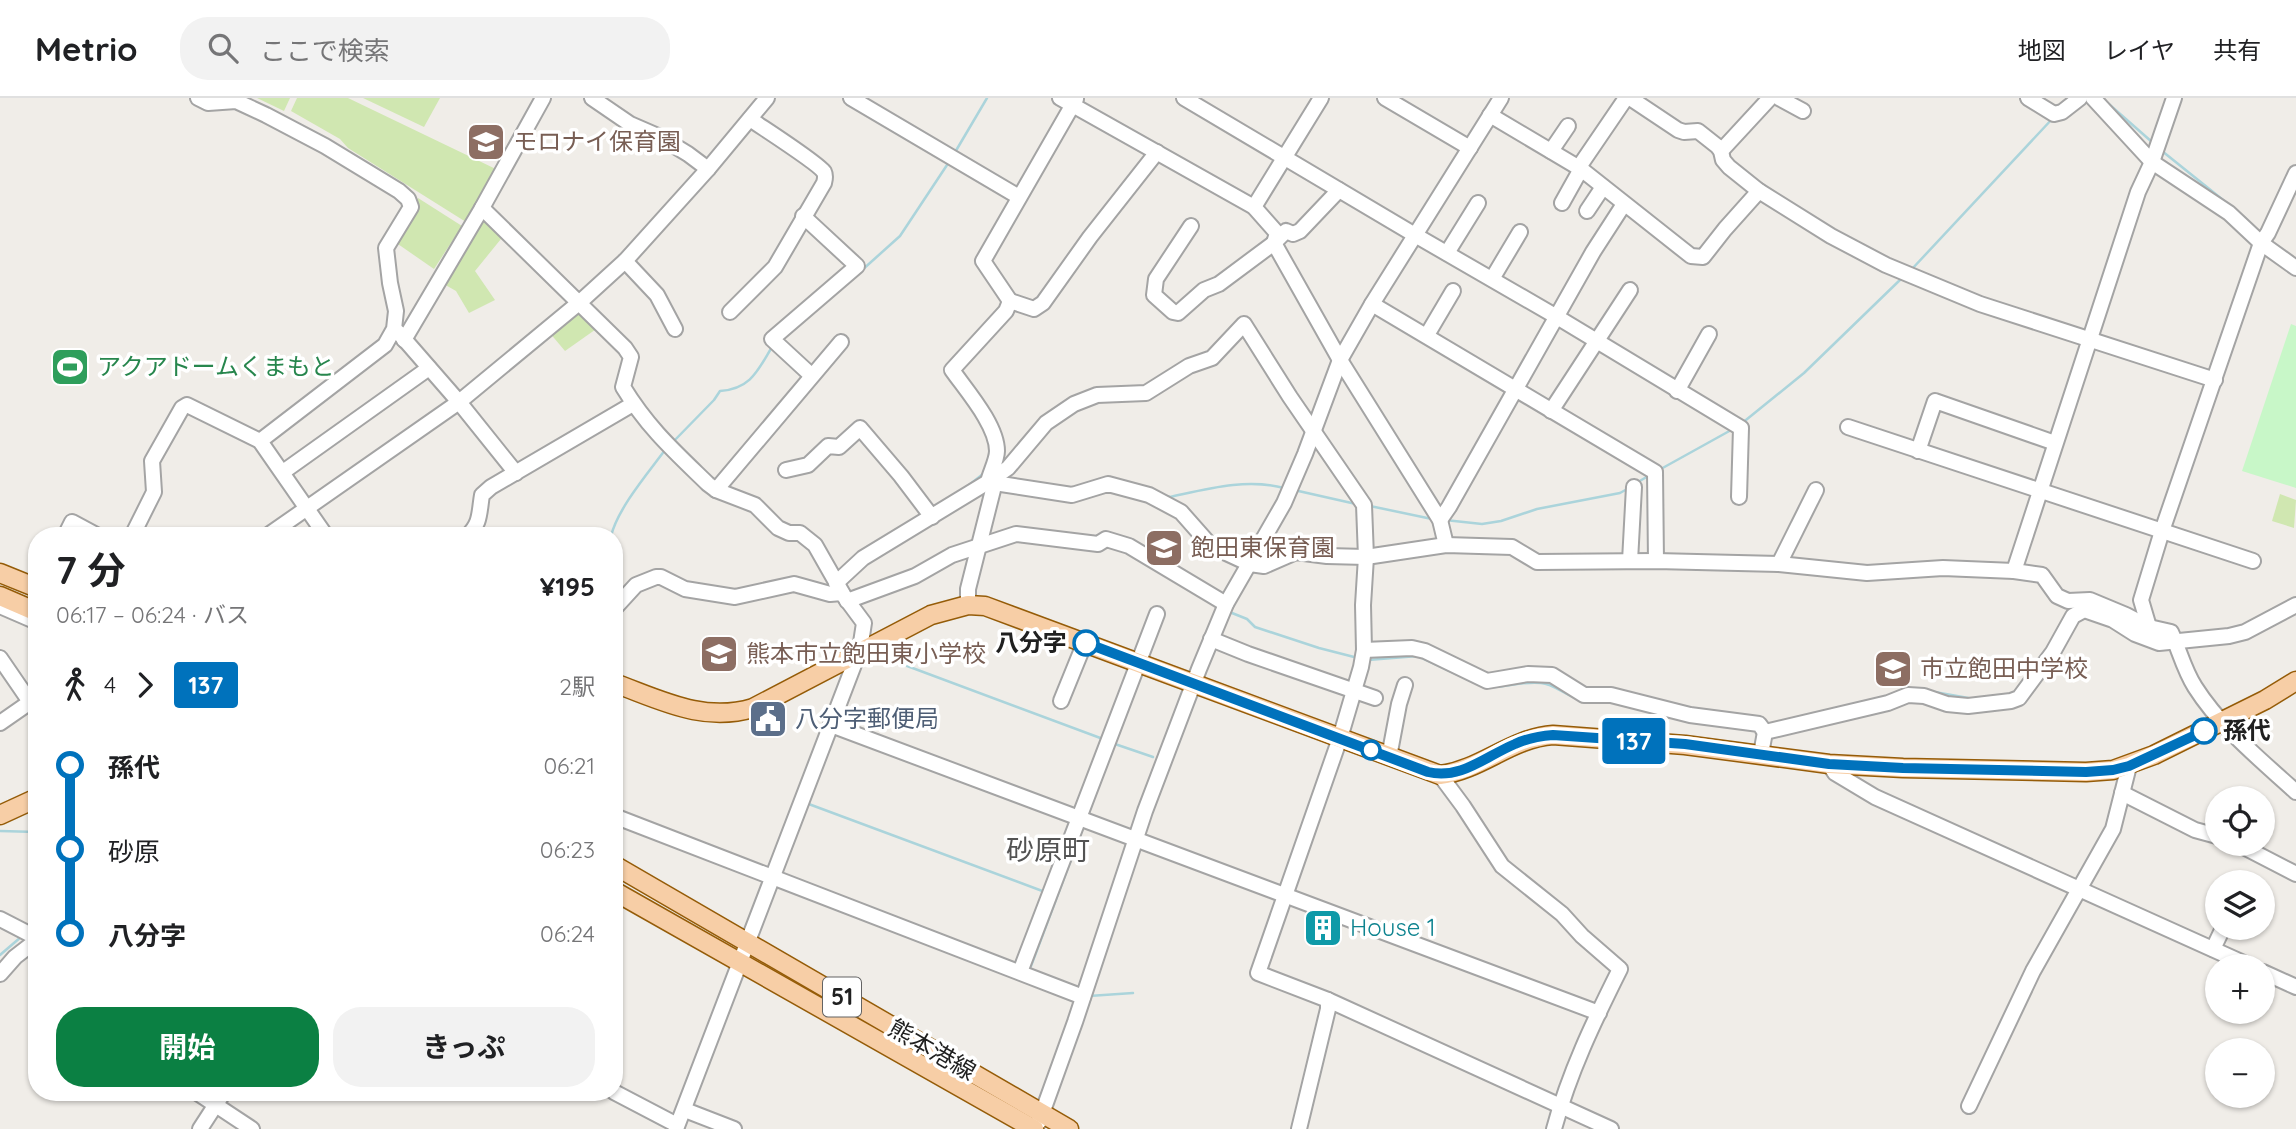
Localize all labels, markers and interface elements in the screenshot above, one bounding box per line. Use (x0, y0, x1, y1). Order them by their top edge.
search box (180, 17, 670, 80)
text: Metrio (35, 28, 138, 69)
icon: search (204, 29, 242, 67)
text: ここで検索 (260, 34, 390, 67)
text: 地図 (2018, 35, 2066, 65)
text: レイヤ (2104, 35, 2175, 65)
text: 共有 (2213, 35, 2261, 65)
school or university icon: モロナイ保育園 (465, 121, 507, 163)
place label: モロナイ保育園 (513, 126, 681, 156)
sports icon: アクアドームくまもと (49, 346, 91, 388)
place label: アクアドームくまもと (97, 351, 335, 381)
school or university icon: 飽田東保育園 (1143, 527, 1185, 569)
place label: 飽田東保育園 (1191, 532, 1335, 562)
text: 7 分 (56, 546, 126, 594)
text: ¥195 (540, 570, 595, 603)
text: 06:17 – 06:24 · バス (56, 600, 249, 629)
place label: 八分字 (995, 627, 1067, 657)
marker: 八分字 (1073, 630, 1099, 656)
school or university icon: 熊本市立飽田東小学校 (698, 633, 740, 675)
place label: 熊本市立飽田東小学校 (746, 638, 986, 668)
school or university icon: 市立飽田中学校 (1872, 648, 1914, 690)
place label: 市立飽田中学校 (1920, 653, 2088, 683)
icon: walk (56, 666, 94, 704)
icon: forward (126, 666, 164, 704)
text: 4 (104, 670, 116, 699)
text: 137 (188, 670, 224, 700)
text: 2駅 (559, 672, 595, 701)
public building icon: 八分字郵便局 (747, 698, 789, 740)
place label: 八分字郵便局 (795, 703, 939, 733)
place label: 孫代 (2223, 715, 2271, 745)
line badge: 137 (1594, 718, 1674, 764)
marker: 孫代 (2191, 718, 2217, 744)
text: 137 (1616, 726, 1652, 756)
unlabelled marker (1361, 740, 1381, 760)
text: 孫代 (108, 751, 160, 784)
text: 06:21 (543, 751, 595, 780)
map controls (2205, 786, 2275, 1108)
button: locate (2205, 786, 2275, 856)
district label: 砂原町 (1006, 832, 1090, 867)
text: 砂原 (108, 835, 160, 868)
text: 06:23 (540, 835, 595, 864)
button: layers (2205, 870, 2275, 940)
building icon: House 1 (1302, 907, 1344, 949)
place label: House 1 (1350, 912, 1436, 942)
text: 八分字 (108, 919, 186, 952)
text: 06:24 (540, 919, 595, 948)
button: + (2205, 954, 2275, 1024)
road number: 51 (823, 977, 861, 1016)
button: 開始 (56, 1007, 319, 1087)
button: きっぷ (333, 1007, 595, 1087)
street label: 熊本港線 (883, 1012, 982, 1086)
button: − (2205, 1038, 2275, 1108)

